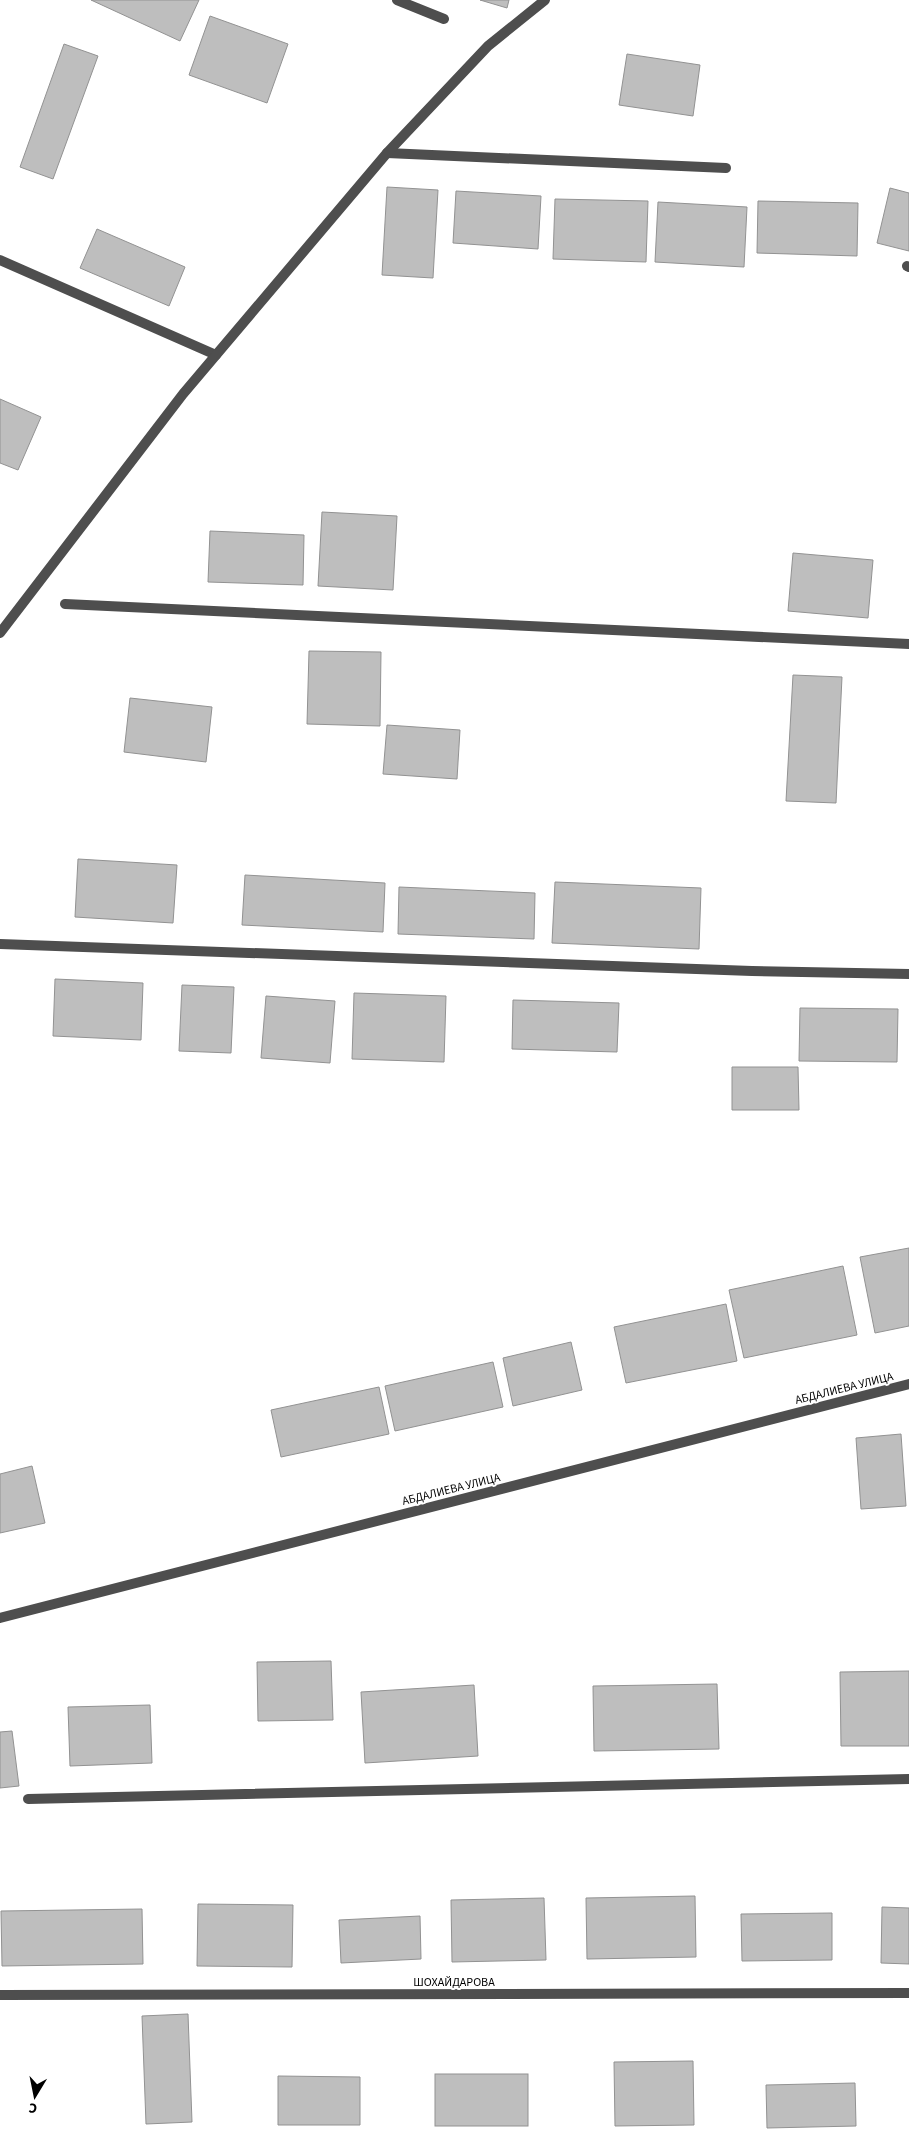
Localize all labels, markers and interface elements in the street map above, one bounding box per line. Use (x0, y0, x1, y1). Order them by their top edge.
street label: АБДАЛИЕВА УЛИЦА (793, 1368, 895, 1409)
street label: АБДАЛИЕВА УЛИЦА (400, 1469, 502, 1510)
street label: ШОХАЙДАРОВА (413, 1974, 495, 1991)
north arrow (10, 2071, 60, 2121)
text: С (27, 2097, 39, 2118)

